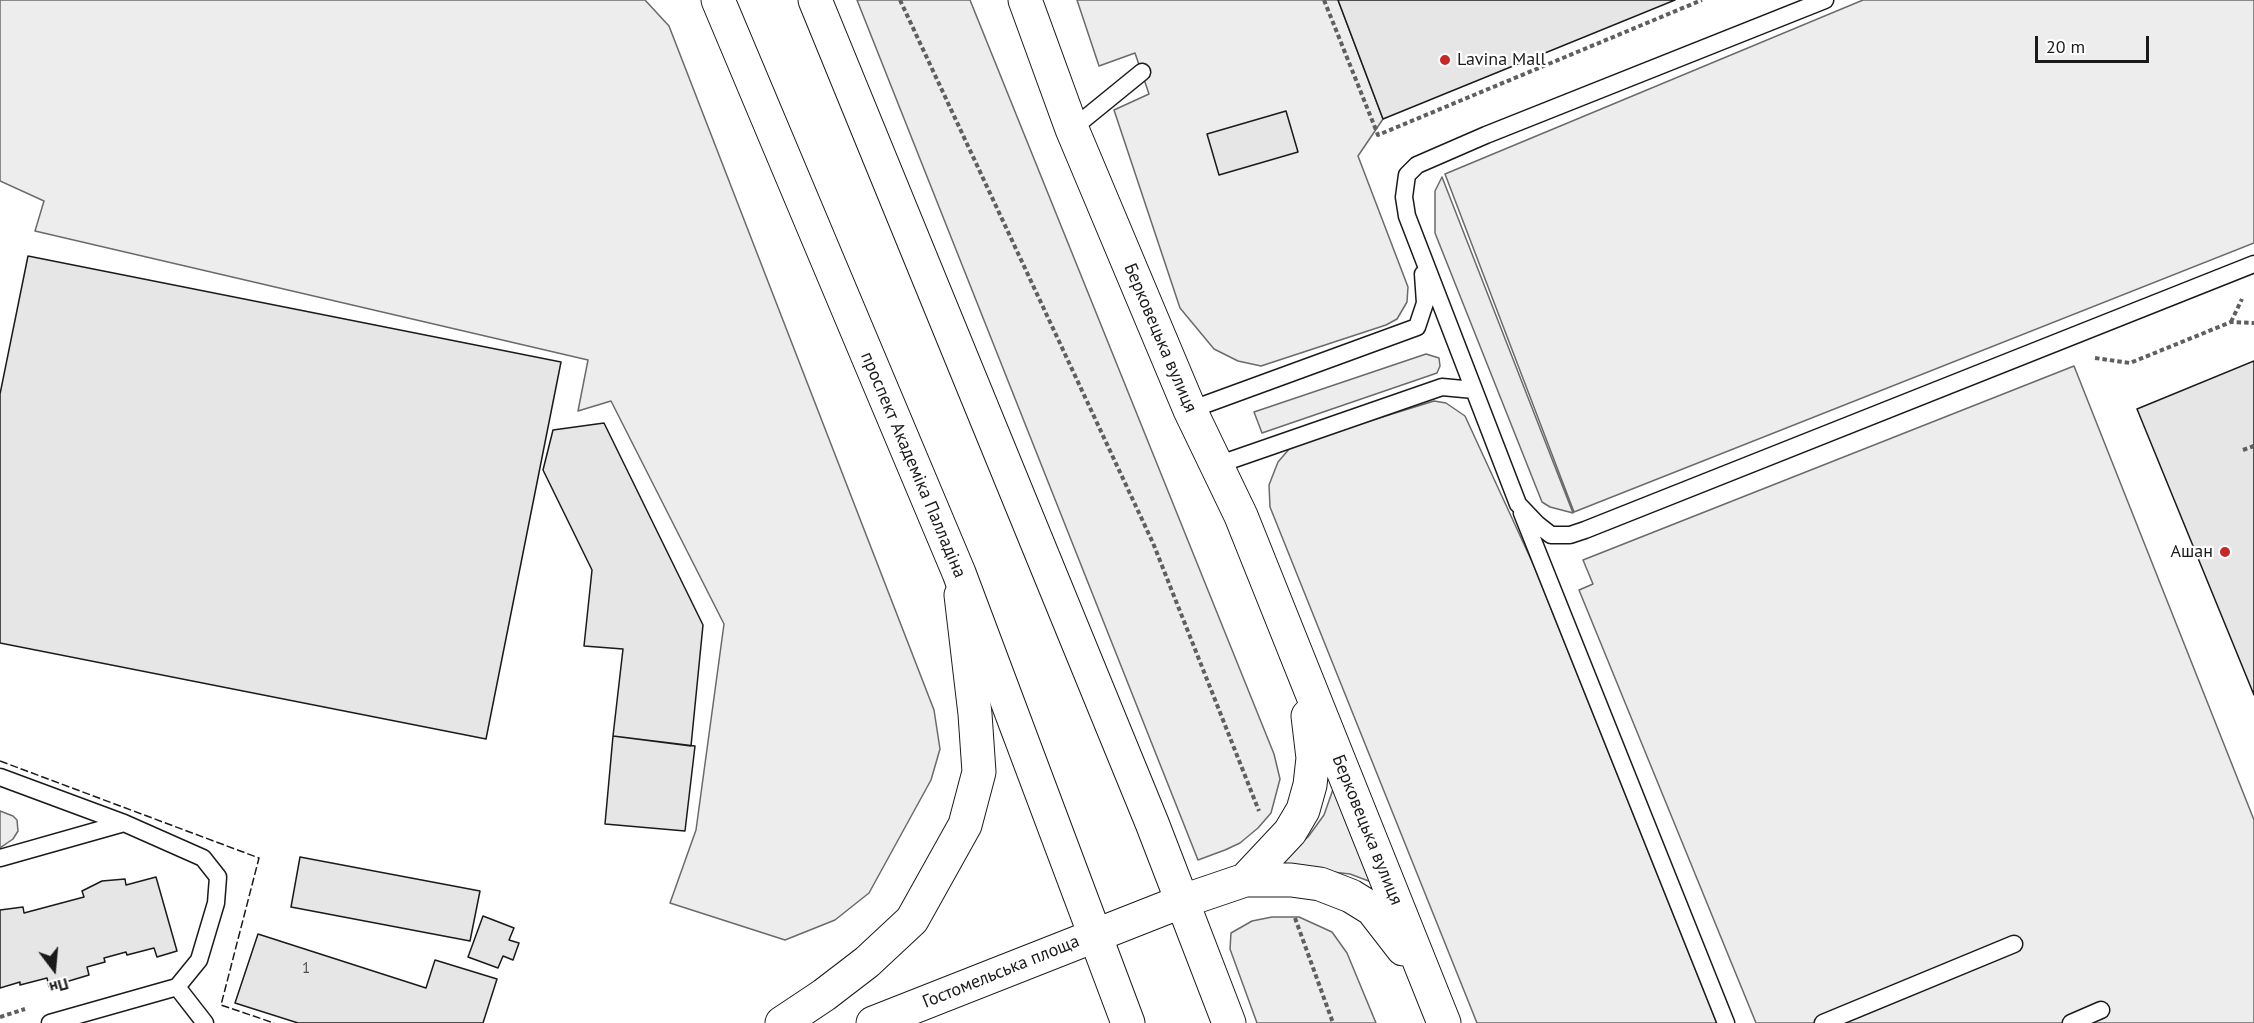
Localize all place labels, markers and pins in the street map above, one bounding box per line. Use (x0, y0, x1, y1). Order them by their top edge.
place label: Lavina Mall (1457, 49, 1546, 71)
marker: Lavina Mall (1438, 53, 1452, 67)
place label: Ашан (2171, 541, 2213, 563)
marker: Ашан (2218, 545, 2232, 559)

